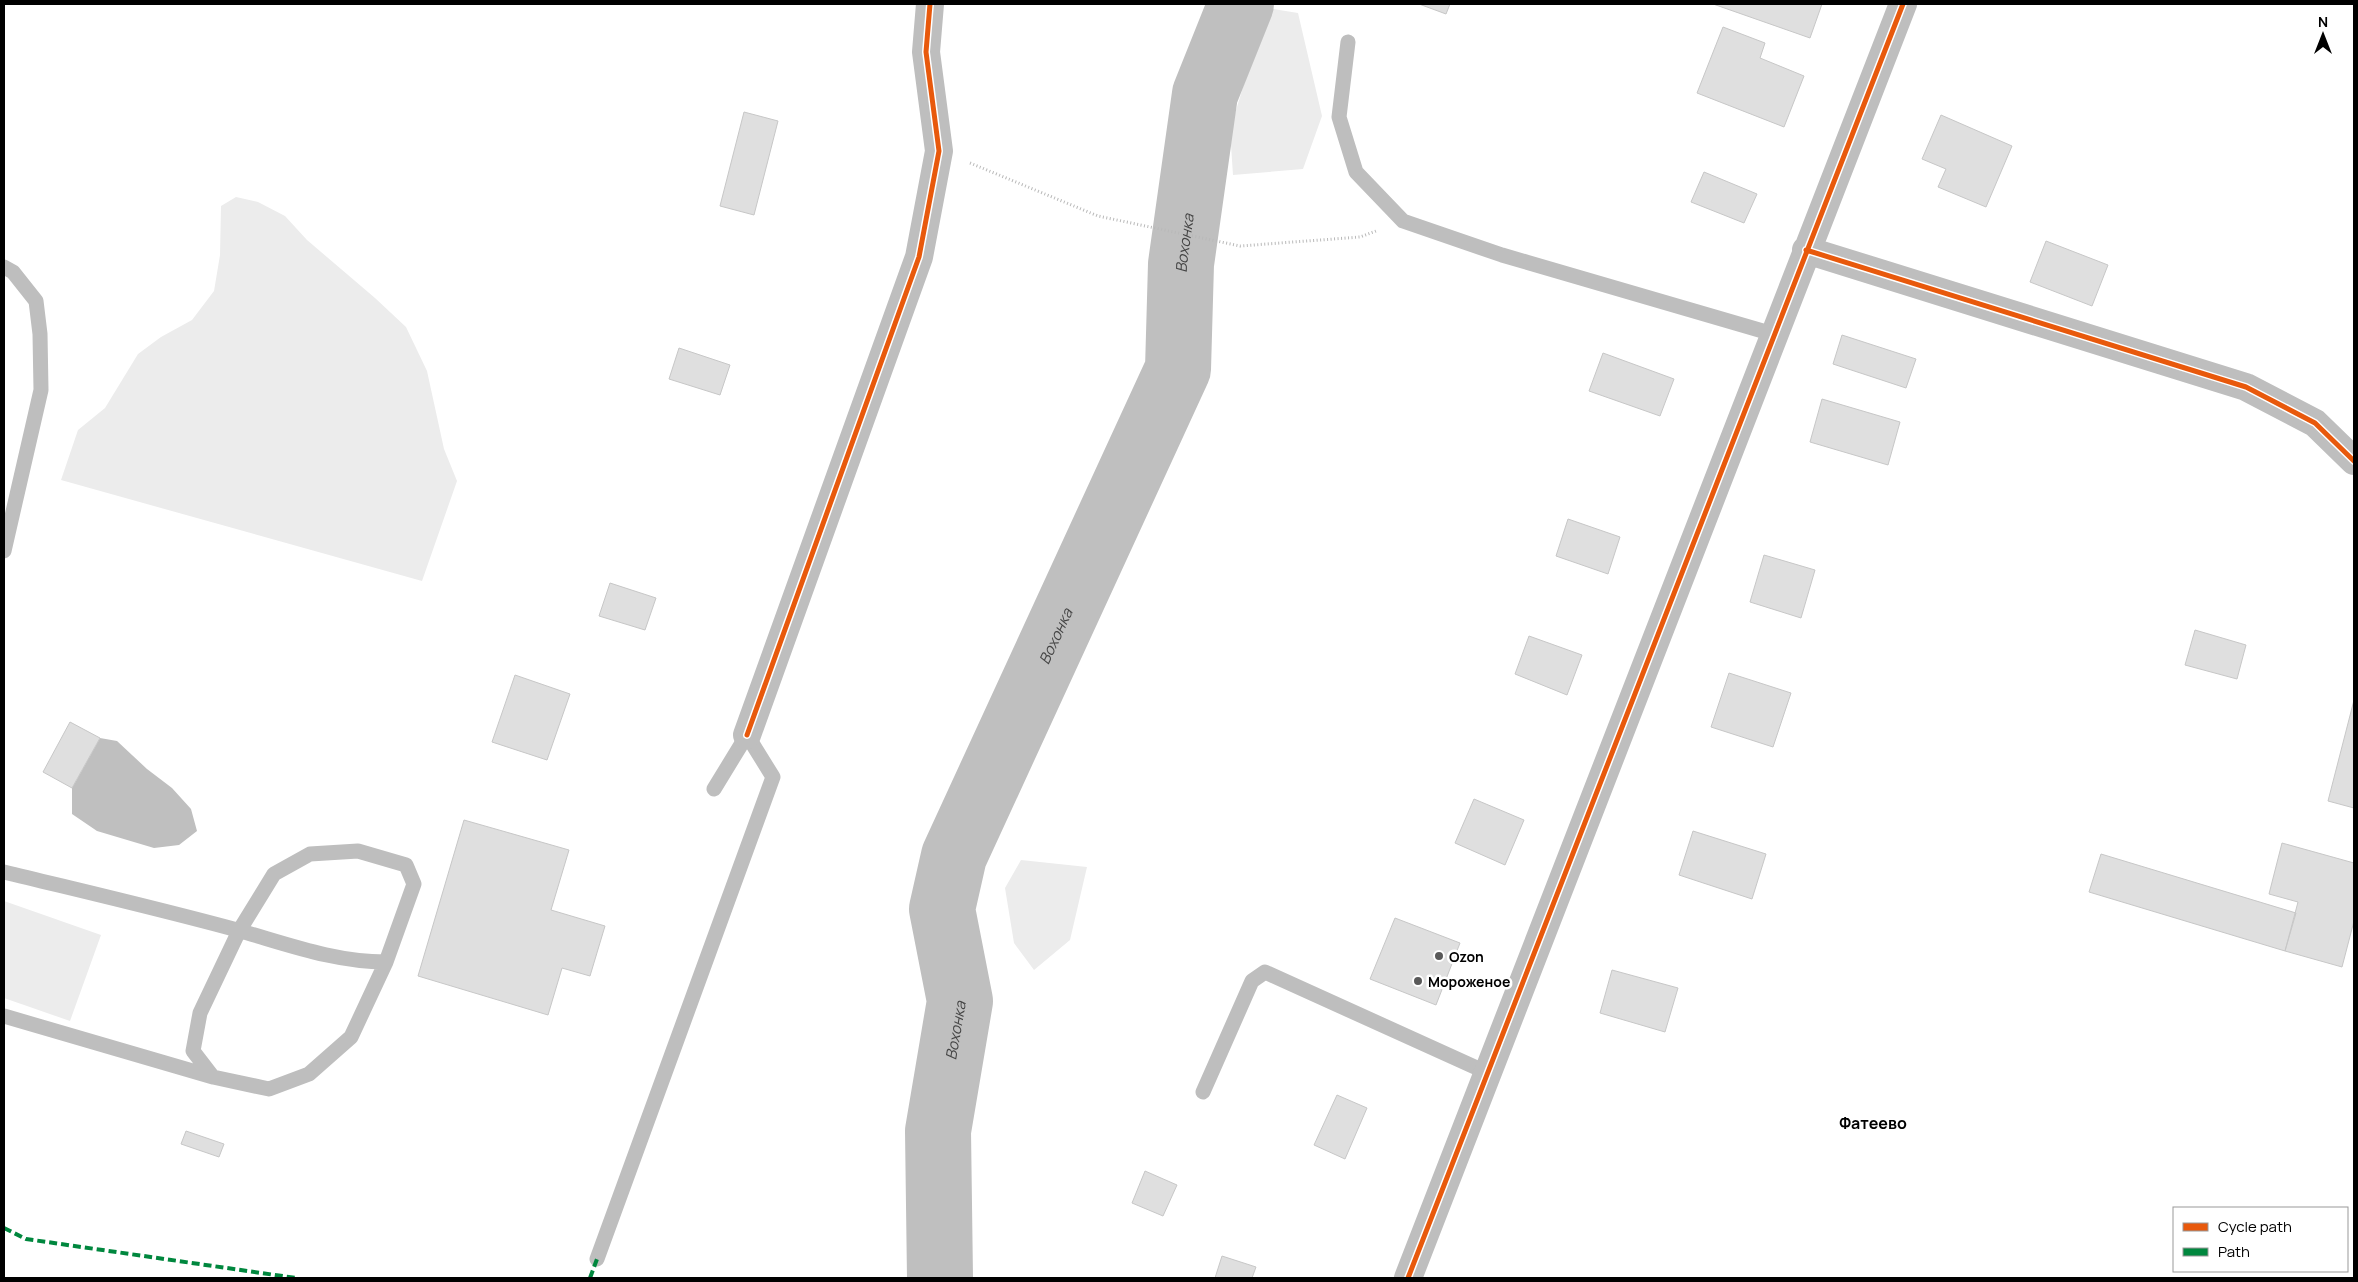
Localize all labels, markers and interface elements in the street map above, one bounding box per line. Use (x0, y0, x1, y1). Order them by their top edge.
north arrow (2298, 10, 2348, 60)
text: N (2318, 12, 2328, 31)
water label: Вохонка (1170, 212, 1199, 273)
water label: Вохонка (1033, 604, 1077, 667)
place label: Ozon (1449, 947, 1484, 966)
marker: Ozon (1433, 950, 1445, 962)
place label: Мороженое (1428, 972, 1510, 991)
marker: Мороженое (1412, 975, 1424, 987)
water label: Вохонка (940, 999, 970, 1061)
district label: Фатеево (1839, 1112, 1907, 1134)
legend (2173, 1207, 2348, 1272)
text: Cycle path (2218, 1216, 2292, 1237)
text: Path (2218, 1241, 2250, 1262)

